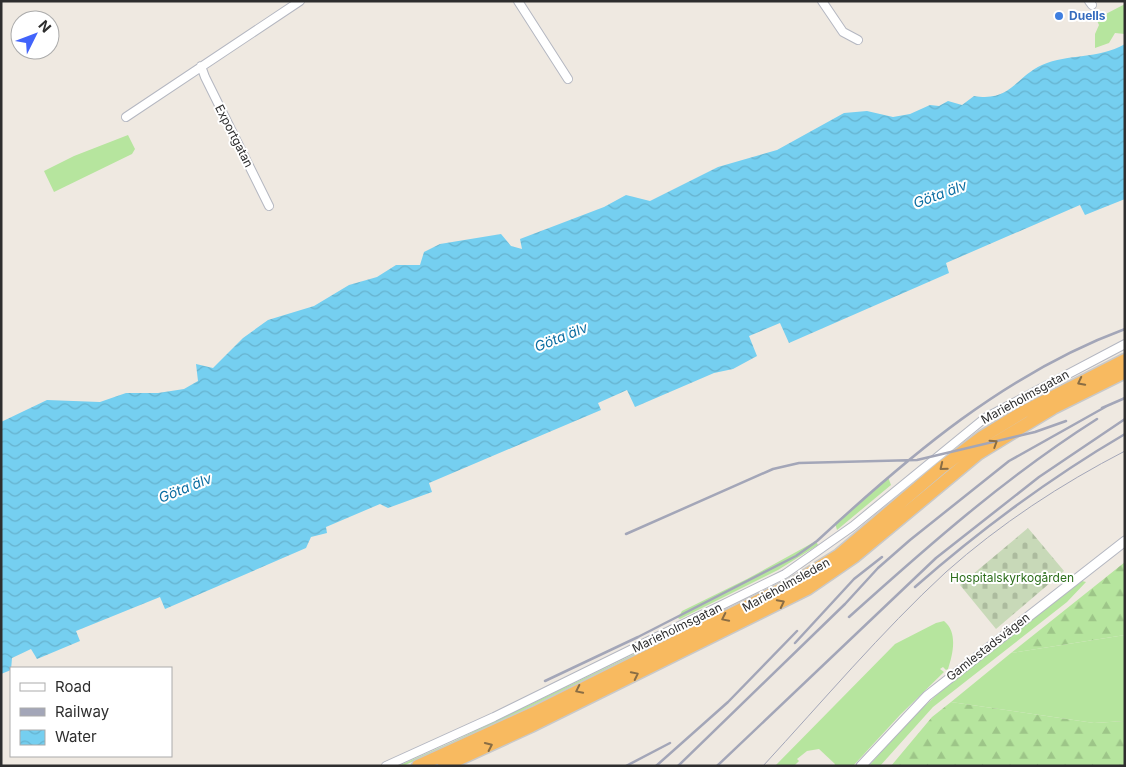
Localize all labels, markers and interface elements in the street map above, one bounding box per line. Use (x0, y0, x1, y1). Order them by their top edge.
place label: Duells (1069, 8, 1106, 23)
north arrow (10, 10, 60, 60)
marker: Duells (1053, 10, 1065, 22)
text: N (35, 16, 55, 36)
street label: Exportgatan (212, 102, 257, 170)
water label: Göta älv (911, 176, 970, 211)
water label: Göta älv (532, 318, 591, 355)
street label: Marieholmsgatan (978, 366, 1071, 427)
one-way arrow (1077, 376, 1086, 386)
one-way arrow (989, 440, 998, 449)
one-way arrow (940, 461, 949, 470)
water label: Göta älv (156, 469, 215, 506)
street label: Marieholmsleden (739, 554, 832, 615)
park label: Hospitalskyrkogården (950, 570, 1074, 585)
street label: Marieholmsgatan (629, 599, 724, 656)
one-way arrow (775, 599, 784, 609)
street label: Gamlestadsvägen (943, 609, 1032, 684)
one-way arrow (721, 612, 730, 622)
legend (10, 667, 172, 757)
one-way arrow (630, 671, 639, 681)
text: Road (55, 677, 91, 696)
one-way arrow (575, 684, 584, 694)
text: Railway (55, 702, 110, 721)
text: Water (55, 727, 97, 746)
one-way arrow (484, 741, 493, 752)

